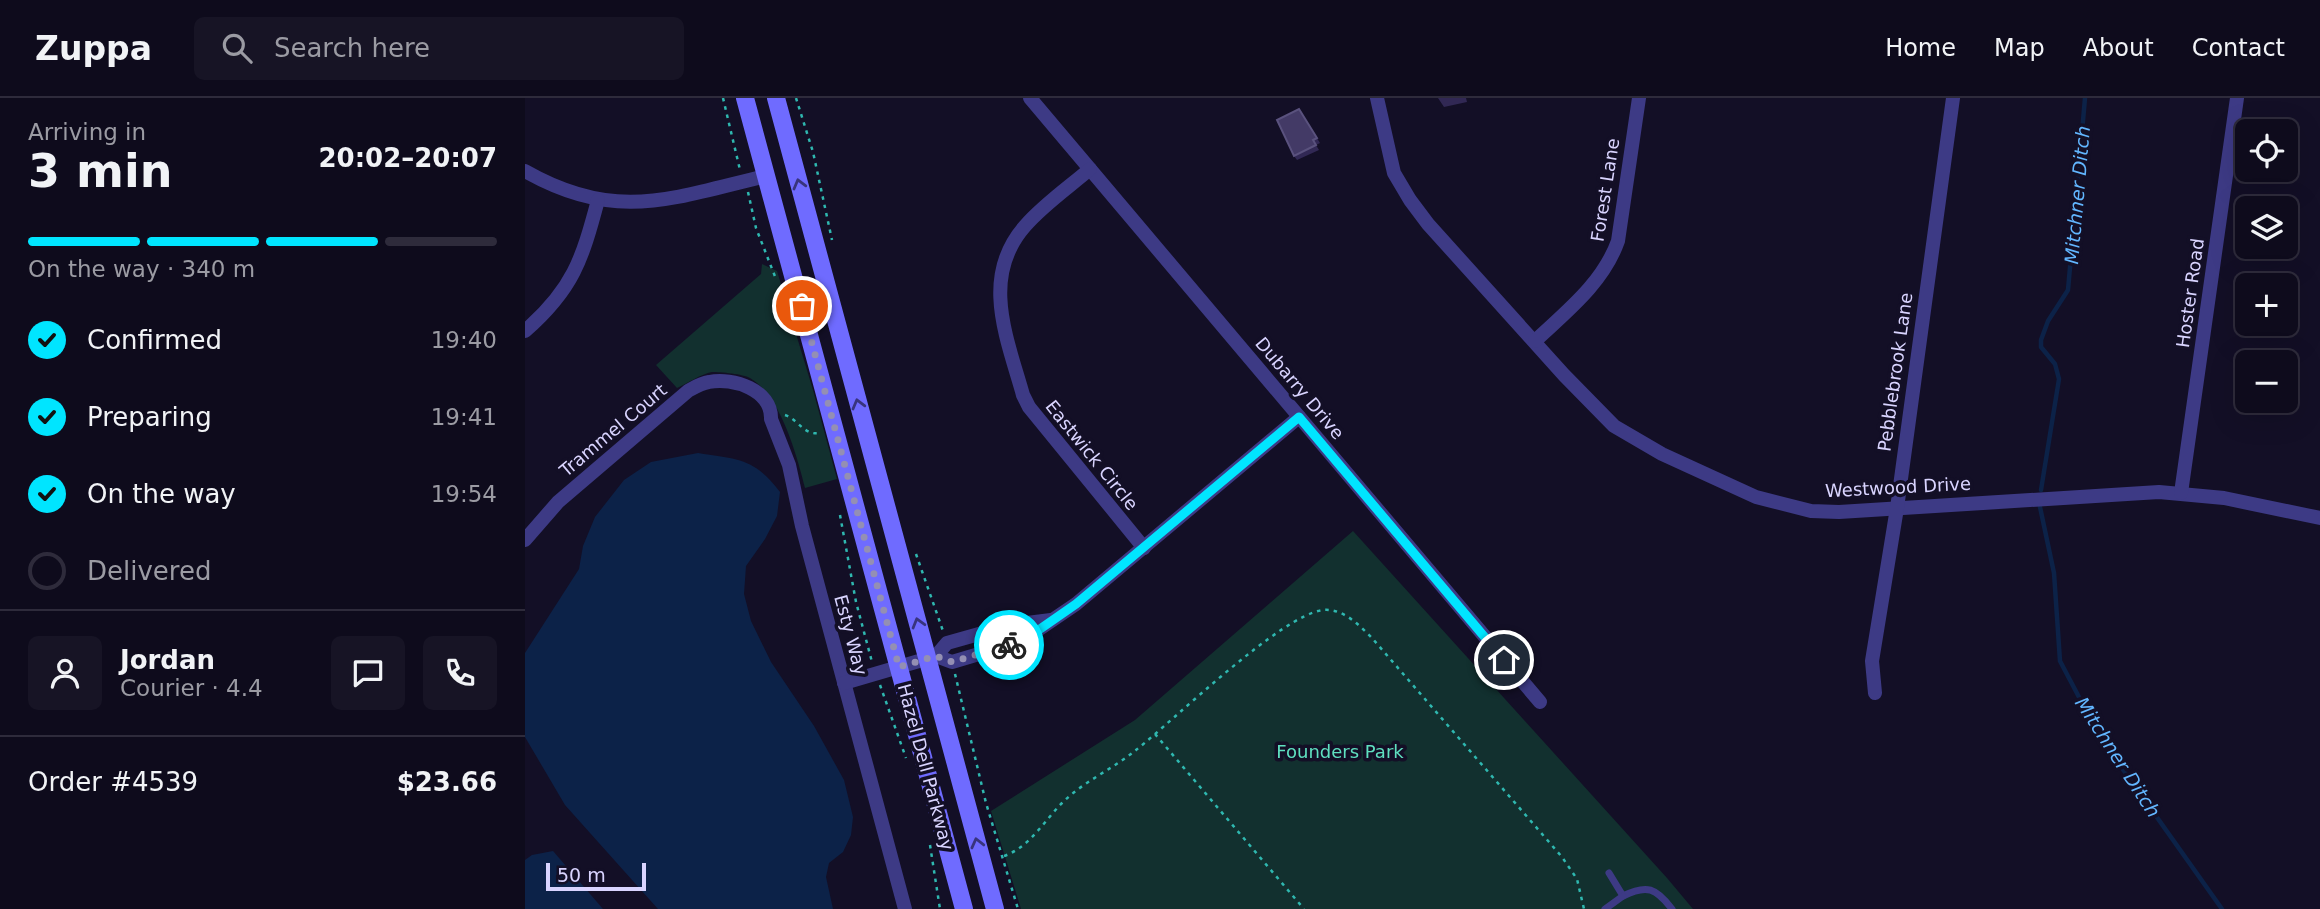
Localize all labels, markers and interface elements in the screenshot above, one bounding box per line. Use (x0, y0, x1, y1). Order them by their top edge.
search box (194, 17, 684, 80)
text: Zuppa (35, 29, 152, 68)
icon: search (218, 29, 256, 67)
text: Search here (274, 33, 430, 63)
text: Home (1885, 34, 1956, 62)
text: Map (1994, 34, 2045, 62)
text: About (2083, 34, 2154, 62)
text: Contact (2192, 34, 2285, 62)
text: Arriving in (28, 119, 146, 145)
map controls (2235, 119, 2298, 413)
button: locate (2235, 119, 2298, 182)
water label: Mitchner Ditch (2060, 125, 2094, 265)
street label: Forest Lane (1586, 137, 1624, 243)
text: 20:02–20:07 (318, 143, 497, 173)
text: 3 min (28, 144, 172, 198)
one-way arrow (793, 178, 807, 190)
button: layers (2235, 196, 2298, 259)
street label: Hoster Road (2172, 237, 2208, 349)
text: On the way · 340 m (28, 256, 255, 282)
button: + (2235, 273, 2298, 336)
pin (772, 276, 832, 336)
icon: bag (783, 287, 821, 325)
street label: Pebblebrook Lane (1873, 291, 1917, 453)
icon: check (28, 321, 66, 359)
text: Confirmed (87, 325, 222, 355)
text: 19:40 (431, 327, 497, 353)
street label: Dubarry Drive (1251, 333, 1349, 443)
button: − (2235, 350, 2298, 413)
street label: Trammel Court (555, 379, 671, 481)
street label: Eastwick Circle (1041, 396, 1143, 514)
icon: check (28, 398, 66, 436)
one-way arrow (852, 398, 866, 410)
text: Preparing (87, 402, 212, 432)
text: 19:41 (431, 404, 497, 430)
street label: Westwood Drive (1824, 473, 1972, 501)
icon: check (28, 475, 66, 513)
text: On the way (87, 479, 236, 509)
text: 19:54 (431, 481, 497, 507)
text: Delivered (87, 556, 211, 586)
street label: Esty Way (830, 592, 872, 678)
courier (974, 610, 1044, 680)
one-way arrow (911, 618, 926, 630)
icon: bike (990, 626, 1028, 664)
pin (1474, 630, 1534, 690)
button: person (28, 636, 102, 710)
button: chat (331, 636, 405, 710)
button: phone (423, 636, 497, 710)
icon: home (1485, 641, 1523, 679)
text: Jordan (120, 645, 215, 675)
text: Courier · 4.4 (120, 675, 263, 701)
street label: Hazel Dell Parkway (894, 681, 958, 853)
water label: Mitchner Ditch (2071, 693, 2165, 821)
park label: Founders Park (1276, 741, 1404, 762)
text: Order #4539 (28, 767, 198, 797)
text: $23.66 (397, 767, 497, 797)
one-way arrow (971, 837, 985, 849)
scale bar (546, 860, 646, 892)
text: 50 m (557, 864, 606, 886)

